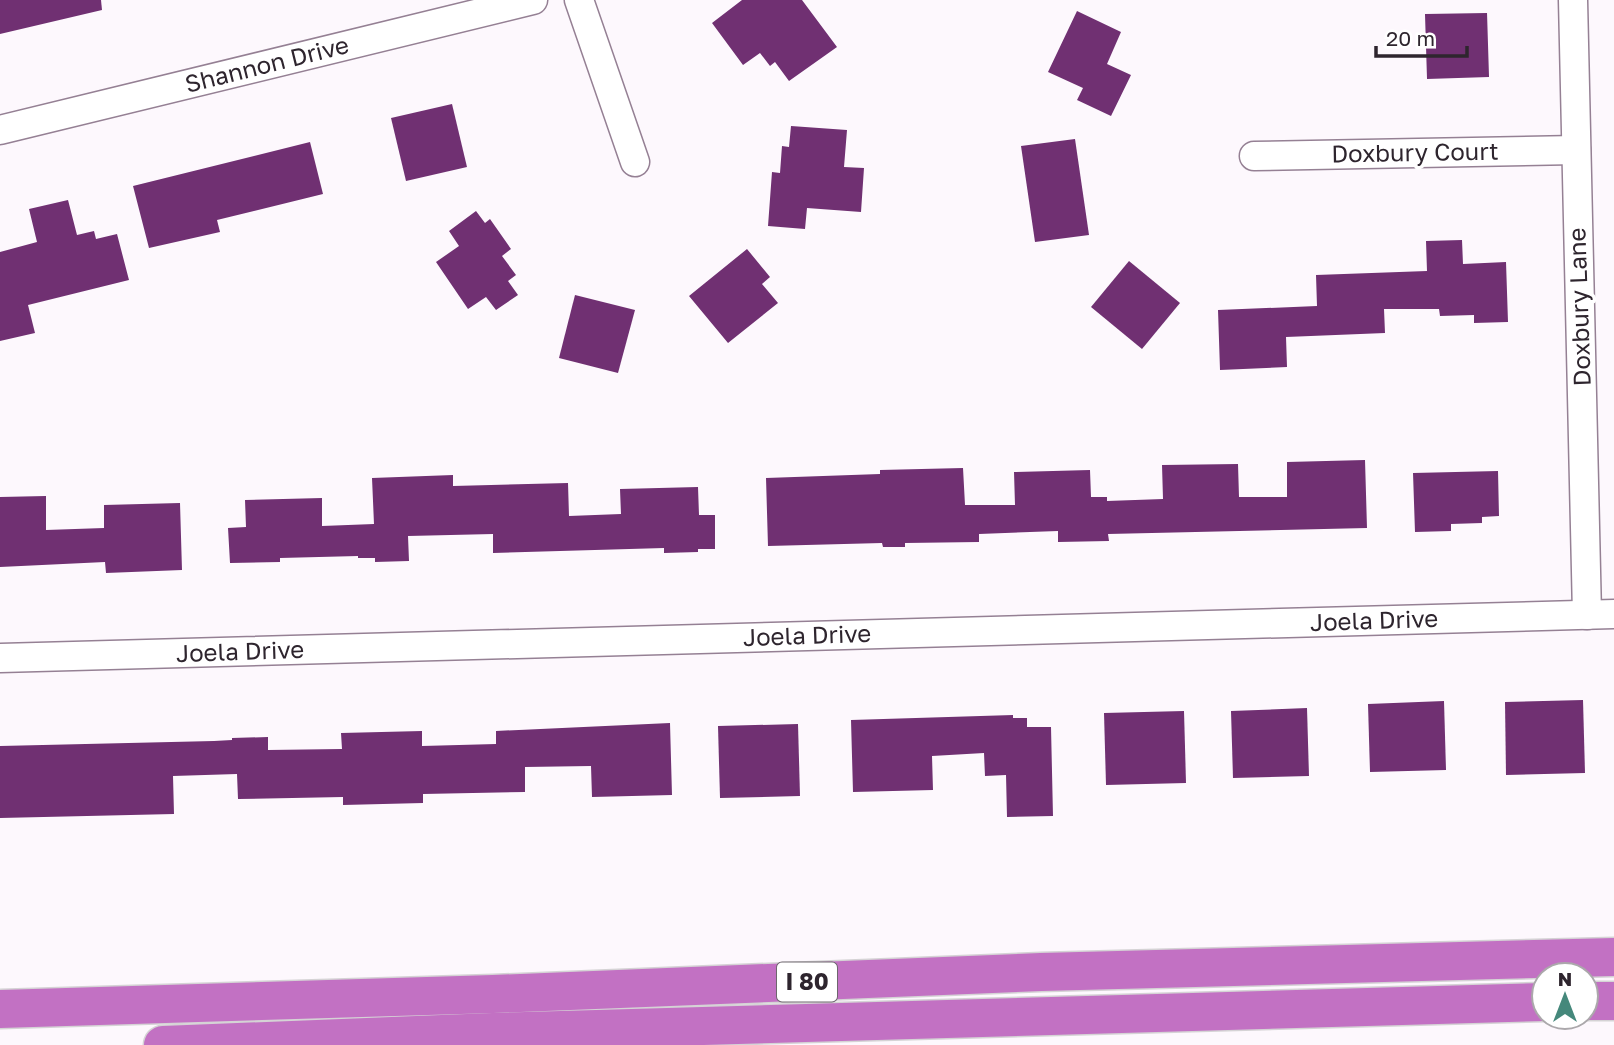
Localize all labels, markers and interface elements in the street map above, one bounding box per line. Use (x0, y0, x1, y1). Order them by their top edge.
scale bar (1376, 14, 1467, 58)
text: 20 m (1386, 25, 1435, 51)
street label: Shannon Drive (182, 29, 352, 98)
street label: Doxbury Court (1331, 136, 1499, 167)
street label: Doxbury Lane (1561, 227, 1596, 387)
street label: Joela Drive (1309, 603, 1439, 636)
street label: Joela Drive (742, 618, 872, 651)
street label: Joela Drive (175, 634, 305, 667)
north arrow (1530, 961, 1600, 1031)
road number: I 80 (777, 962, 837, 1001)
text: N (1558, 967, 1572, 990)

